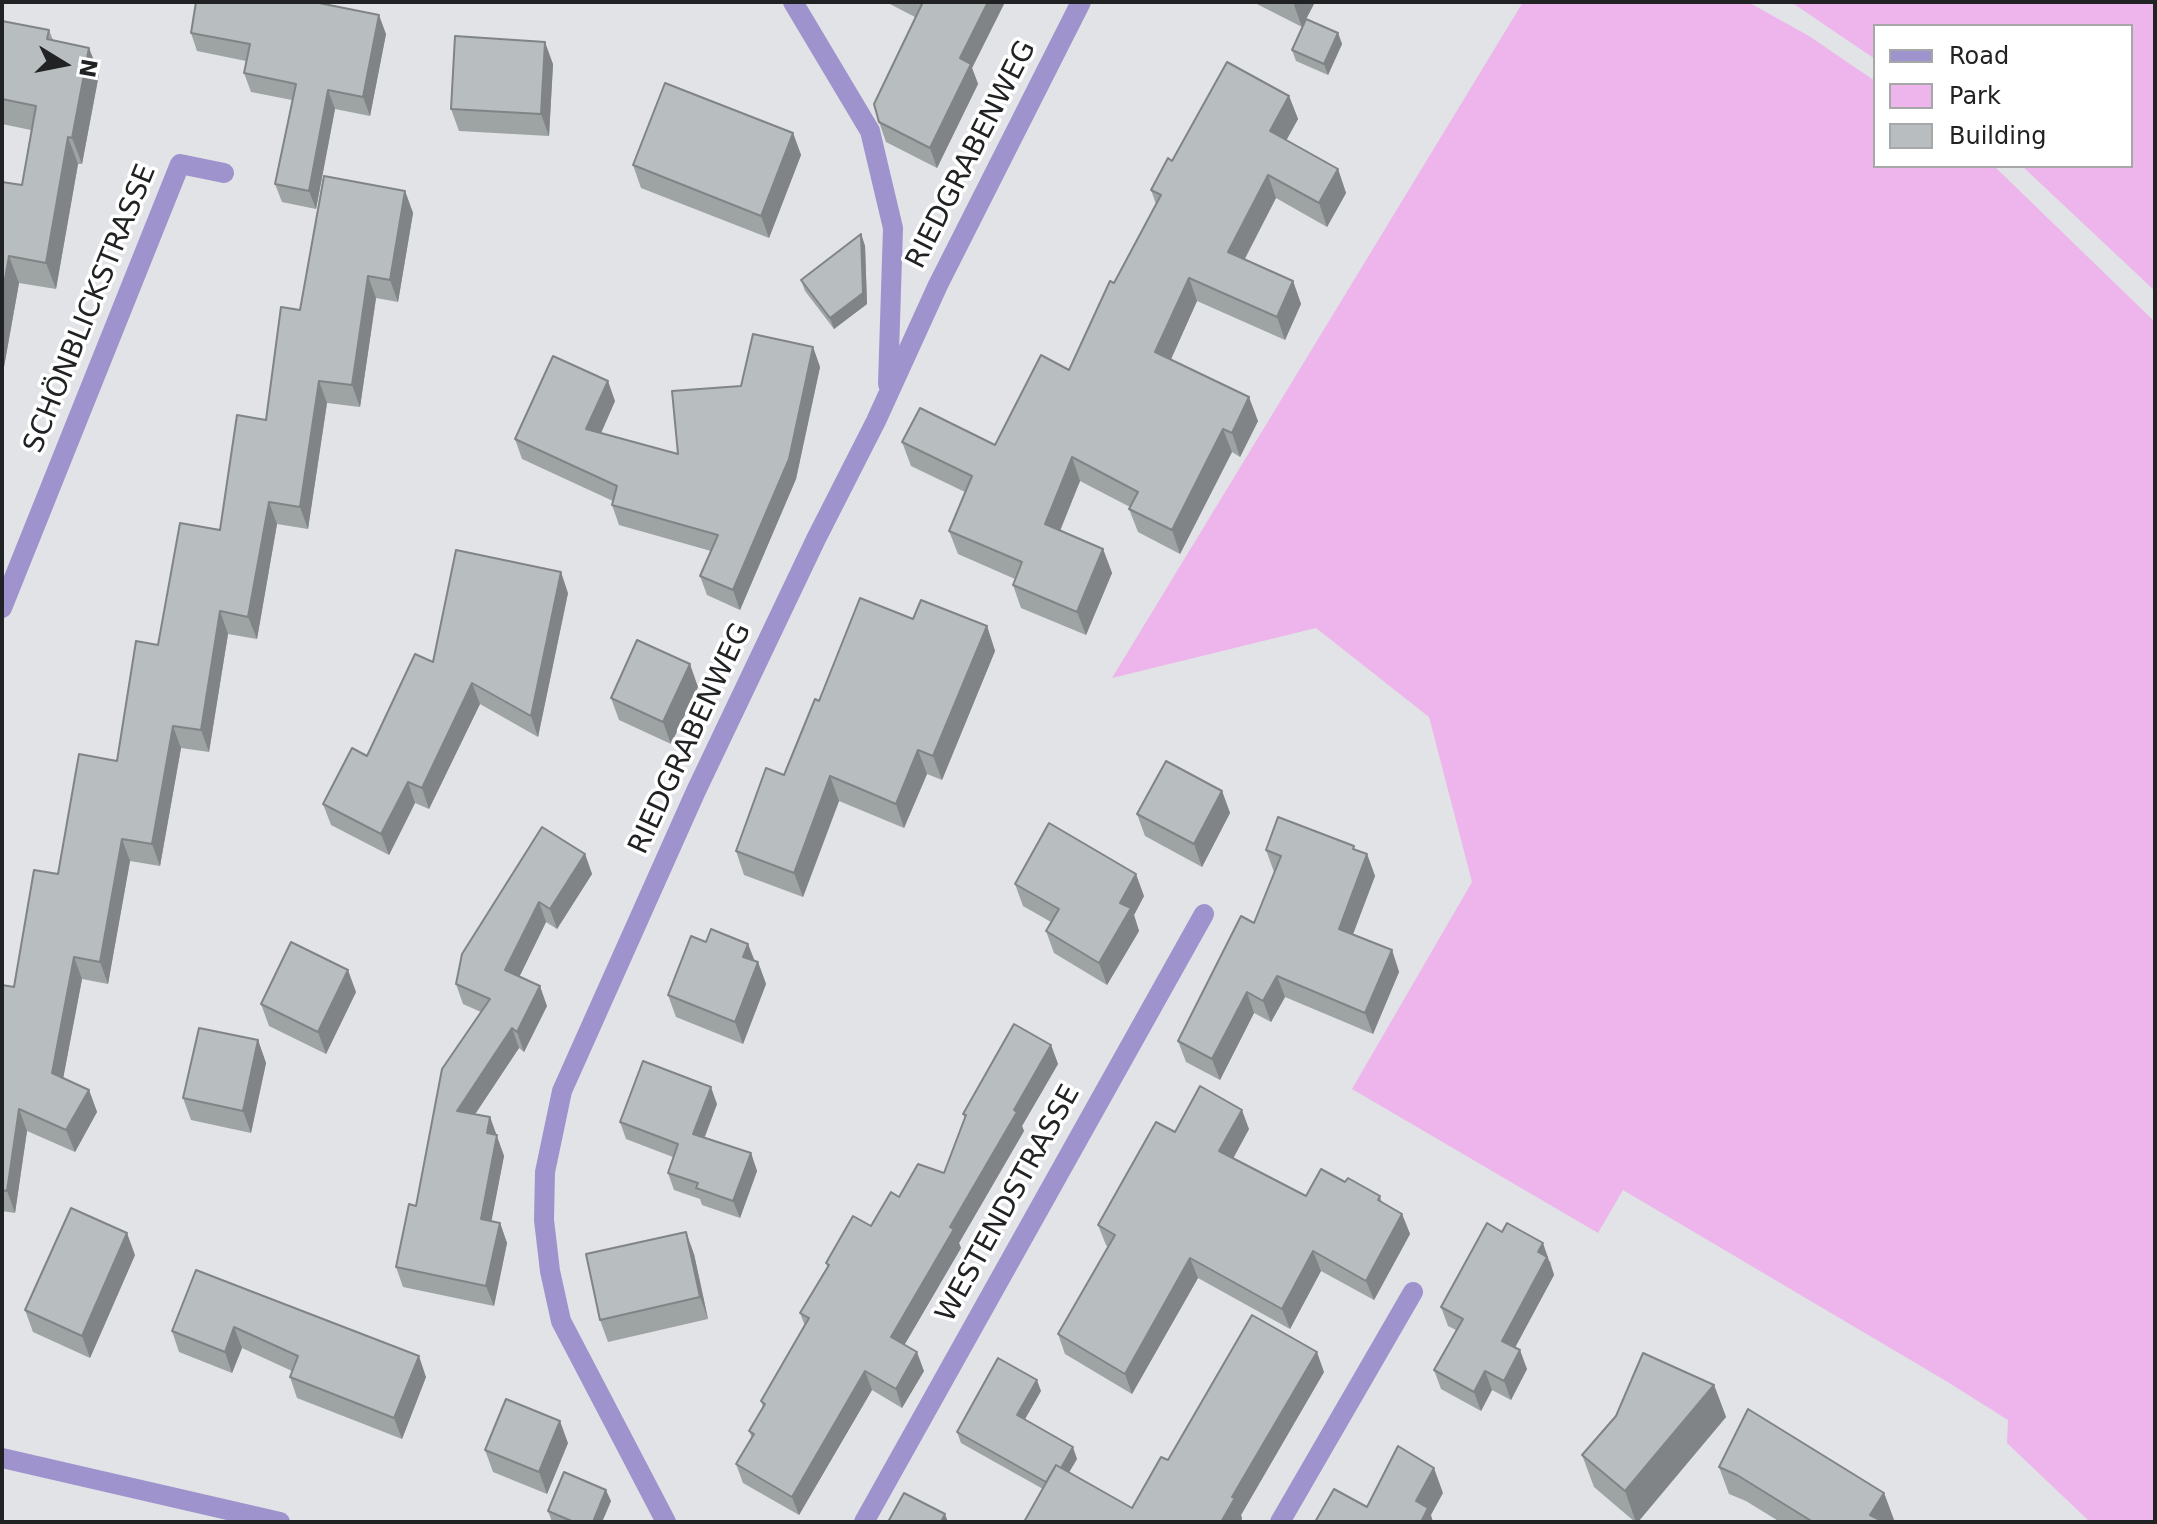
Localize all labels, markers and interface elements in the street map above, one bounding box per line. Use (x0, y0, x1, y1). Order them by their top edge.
north arrow (24, 24, 104, 104)
legend (1873, 24, 2133, 168)
street label: RIEDGRABENWEG (900, 36, 1044, 274)
text: Road (1949, 42, 2009, 70)
text: N (74, 57, 102, 79)
text: Park (1949, 82, 2001, 110)
text: Building (1949, 122, 2046, 150)
street label: SCHÖNBLICKSTRASSE (18, 160, 164, 458)
street label: RIEDGRABENWEG (623, 618, 759, 860)
street label: WESTENDSTRASSE (930, 1080, 1088, 1328)

